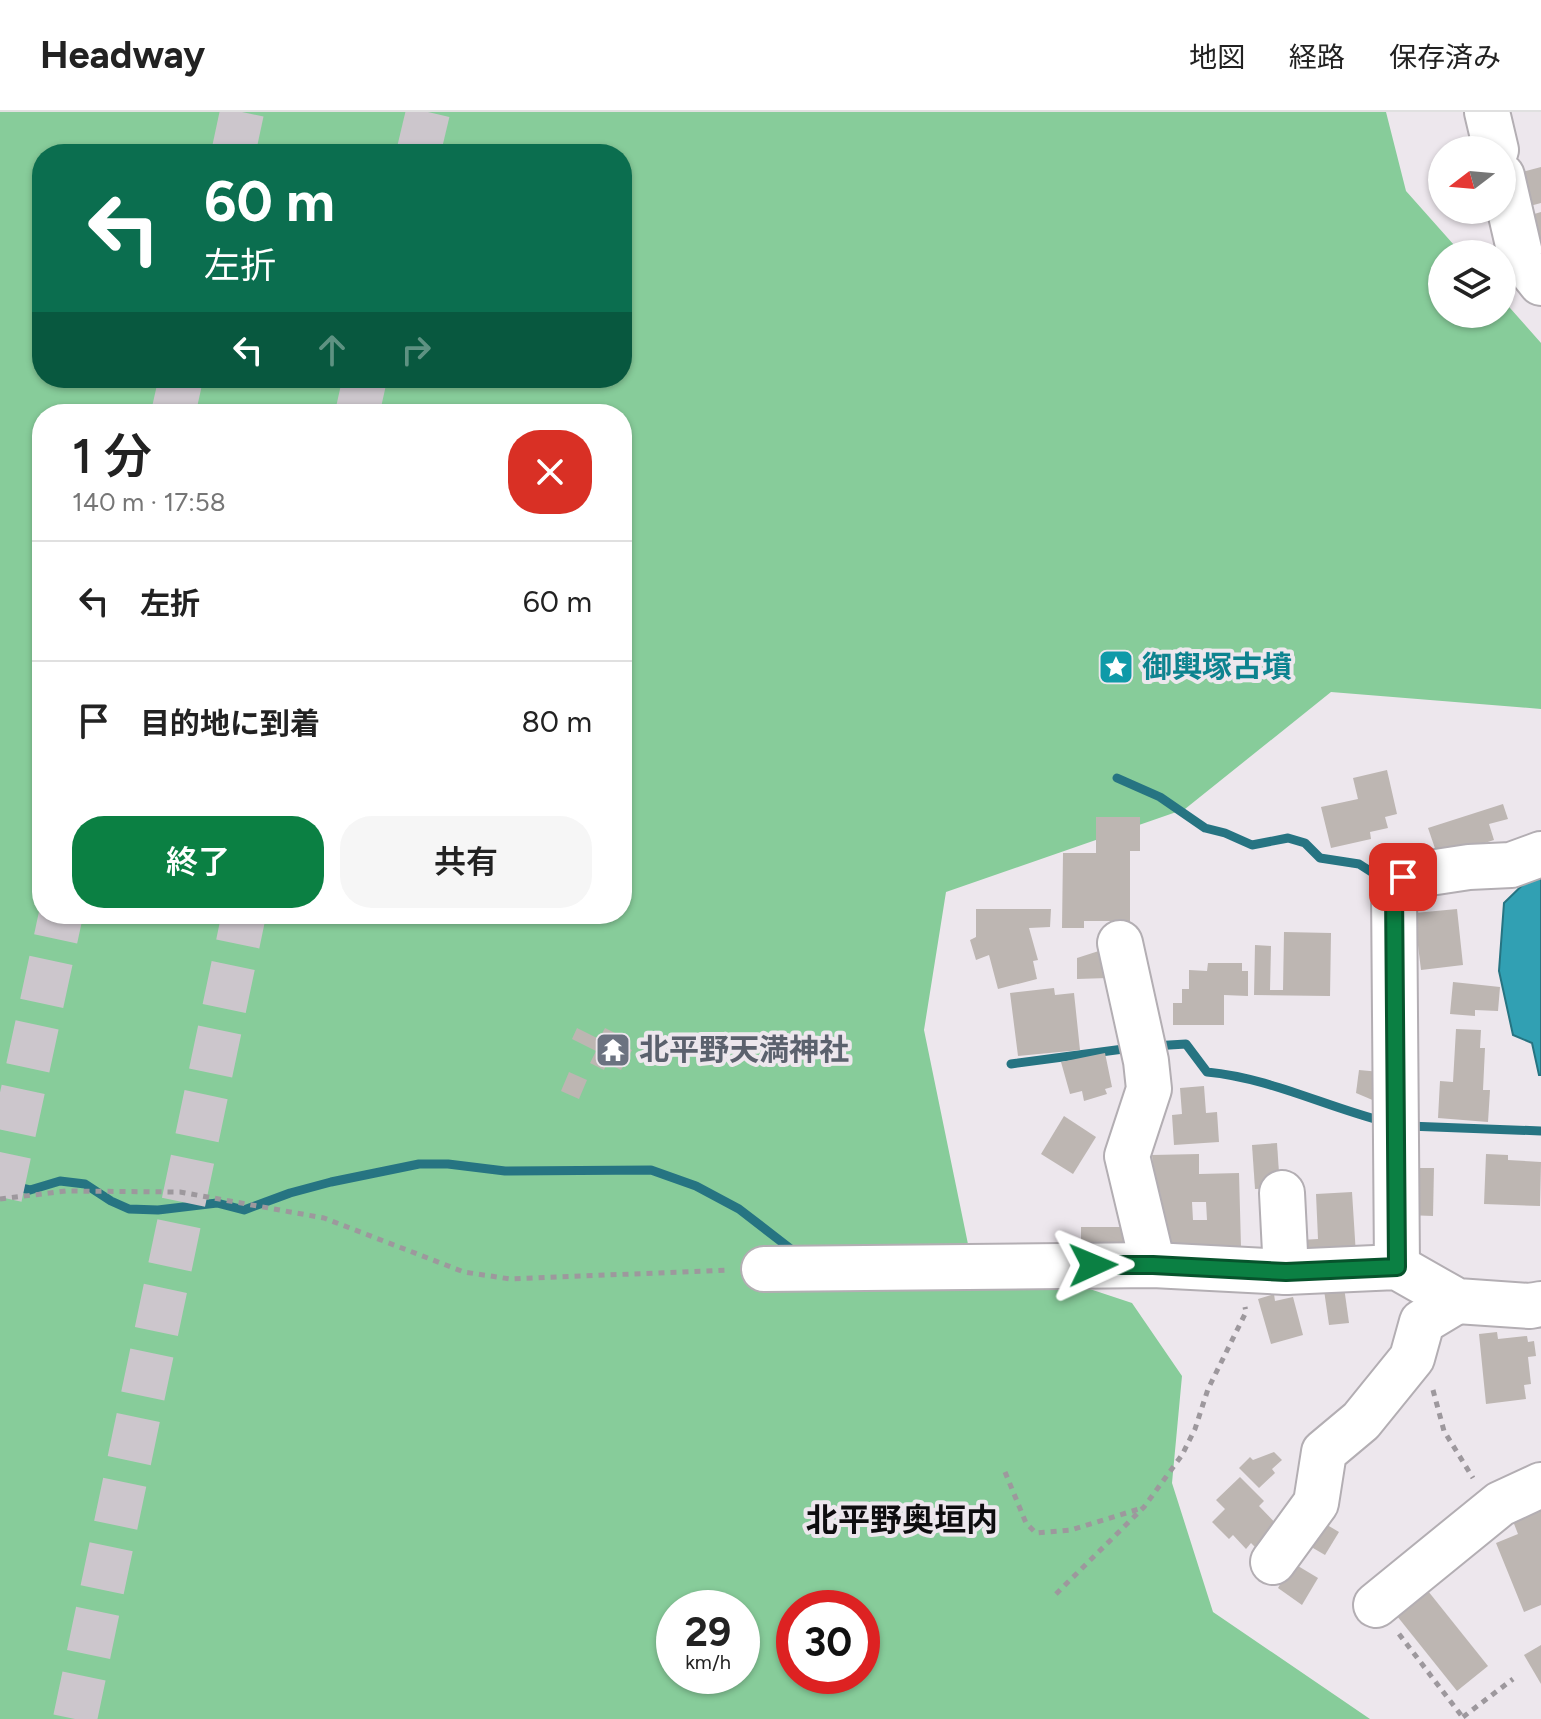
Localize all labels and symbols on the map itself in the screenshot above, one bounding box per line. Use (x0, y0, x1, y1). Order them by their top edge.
north arrow (1428, 136, 1516, 224)
place icon: 御輿塚古墳 (1097, 648, 1135, 686)
place label: 御輿塚古墳 (1142, 648, 1292, 685)
pin (1369, 843, 1437, 911)
temple icon: 北平野天満神社 (594, 1031, 632, 1069)
place label: 北平野天満神社 (639, 1031, 849, 1068)
position arrow (1051, 1223, 1135, 1307)
district label: 北平野奥垣内 (806, 1501, 998, 1539)
speed limit sign: 30 (776, 1590, 880, 1694)

